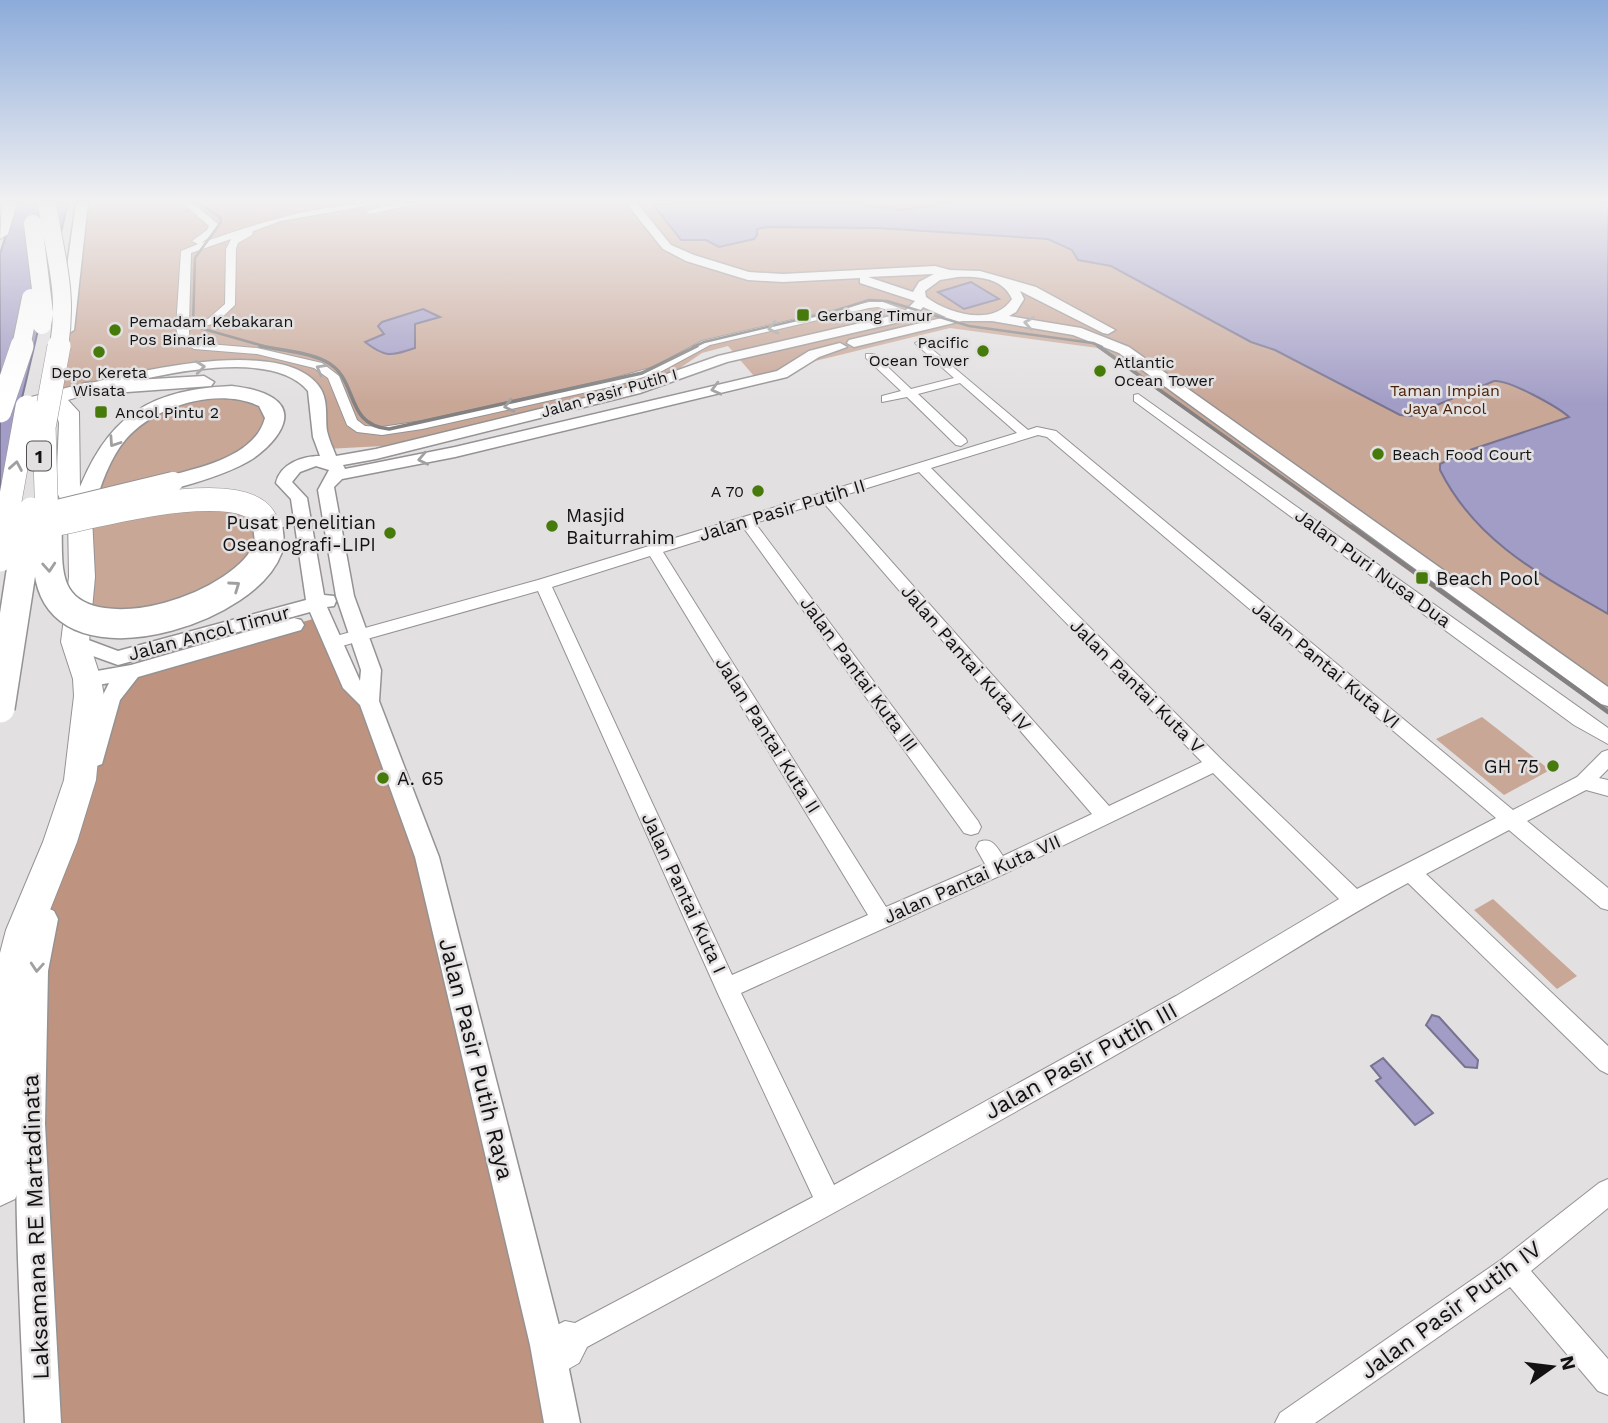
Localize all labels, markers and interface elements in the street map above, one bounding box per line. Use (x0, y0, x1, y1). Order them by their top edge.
place label: Gerbang Timur (817, 306, 933, 325)
marker: Gerbang Timur (795, 307, 811, 323)
place label: Pemadam Kebakaran Pos Binaria (129, 312, 293, 349)
one-way arrow (1024, 316, 1035, 331)
one-way arrow (767, 320, 779, 335)
marker: Pemadam Kebakaran Pos Binaria (107, 322, 123, 338)
place label: Pacific Ocean Tower (869, 333, 969, 370)
marker: Pacific Ocean Tower (975, 343, 991, 359)
marker: Depo Kereta Wisata (91, 344, 107, 360)
place label: Atlantic Ocean Tower (1114, 353, 1215, 390)
one-way arrow (194, 360, 205, 375)
place label: Depo Kereta Wisata (51, 363, 147, 400)
one-way arrow (316, 363, 328, 377)
marker: Atlantic Ocean Tower (1092, 363, 1108, 379)
street label: Jalan Pasir Putih I (539, 364, 679, 422)
one-way arrow (710, 381, 722, 396)
park label: Taman Impian Jaya Ancol (1390, 381, 1500, 418)
one-way arrow (503, 398, 515, 413)
place label: Ancol Pintu 2 (115, 403, 219, 422)
marker: Ancol Pintu 2 (93, 404, 109, 420)
one-way arrow (110, 434, 122, 447)
road number: 1 (27, 442, 51, 470)
place label: Beach Food Court (1392, 445, 1532, 464)
marker: Beach Food Court (1370, 446, 1386, 462)
one-way arrow (417, 451, 429, 466)
one-way arrow (8, 460, 23, 472)
street label: Jalan Pasir Putih II (696, 474, 868, 546)
place label: A 70 (711, 482, 744, 501)
marker: A 70 (750, 483, 766, 499)
place label: Masjid Baiturrahim (566, 504, 675, 549)
street label: Jalan Puri Nusa Dua (1291, 504, 1456, 632)
place label: Pusat Penelitian Oseanografi-LIPI (222, 511, 376, 556)
marker: Masjid Baiturrahim (544, 518, 560, 534)
marker: Pusat Penelitian Oseanografi-LIPI (382, 525, 398, 541)
one-way arrow (42, 561, 57, 572)
place label: Beach Pool (1436, 567, 1539, 590)
marker: Beach Pool (1414, 570, 1430, 586)
street label: Jalan Pantai Kuta IV (896, 580, 1036, 736)
one-way arrow (227, 582, 240, 594)
street label: Jalan Pantai Kuta III (795, 592, 923, 756)
street label: Jalan Pantai Kuta VI (1247, 596, 1405, 734)
street label: Jalan Ancol Timur (126, 600, 293, 666)
street label: Jalan Pantai Kuta V (1065, 614, 1209, 758)
street label: Jalan Pantai Kuta II (711, 653, 825, 817)
place label: GH 75 (1484, 755, 1539, 778)
marker: GH 75 (1545, 758, 1561, 774)
place label: A. 65 (397, 767, 444, 790)
marker: A. 65 (375, 770, 391, 786)
street label: Jalan Pantai Kuta I (637, 809, 731, 977)
street label: Jalan Pantai Kuta VII (880, 830, 1064, 928)
street label: Jalan Pasir Putih Raya (433, 935, 519, 1183)
one-way arrow (29, 961, 44, 972)
street label: Jalan Pasir Putih III (980, 997, 1182, 1125)
street label: Laksamana RE Martadinata (17, 1074, 55, 1380)
street label: Jalan Pasir Putih IV (1355, 1235, 1547, 1385)
north arrow (1517, 1332, 1587, 1402)
text: N (1555, 1353, 1581, 1373)

